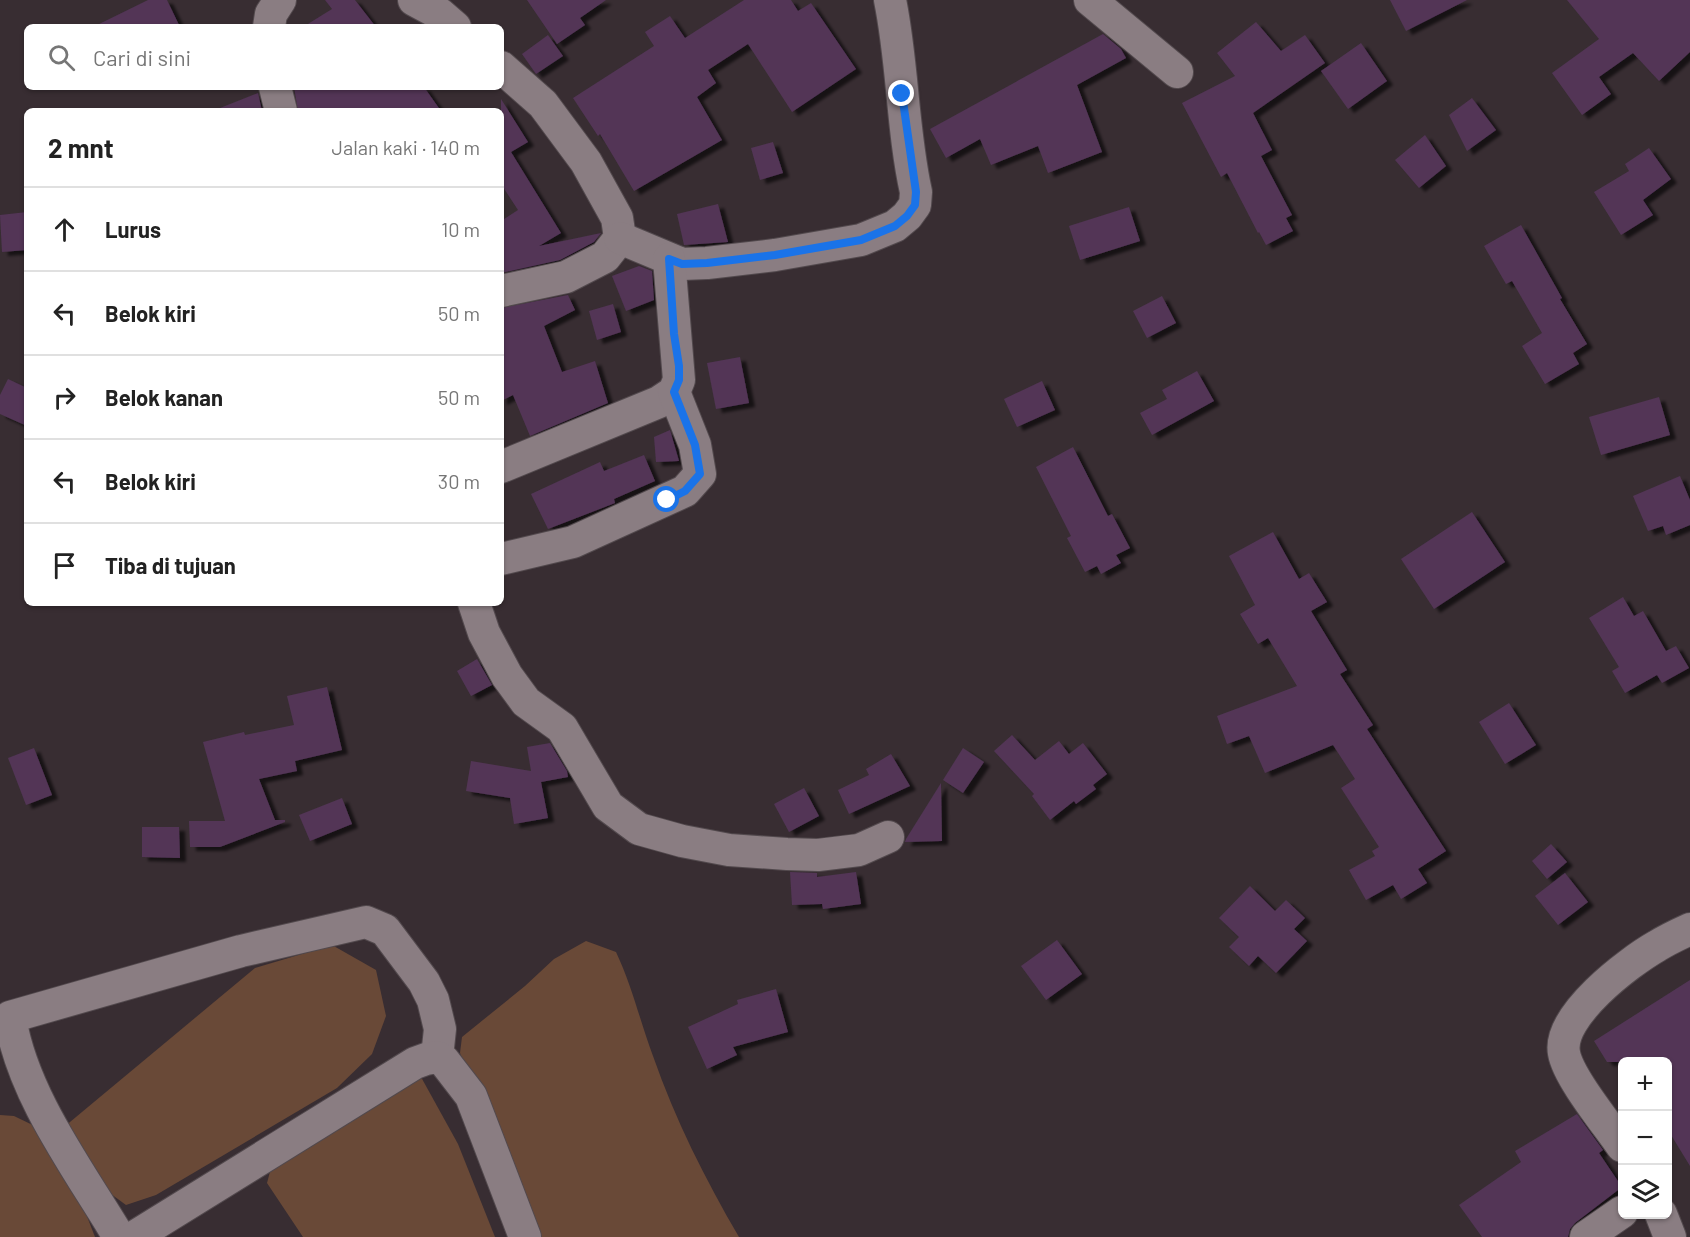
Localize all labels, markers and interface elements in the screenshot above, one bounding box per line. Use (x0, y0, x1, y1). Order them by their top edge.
search box (24, 24, 504, 90)
icon: search (45, 41, 78, 74)
text: Cari di sini (93, 44, 191, 70)
route end (888, 80, 914, 106)
text: 2 mnt (48, 132, 114, 163)
text: Jalan kaki · 140 m (331, 135, 480, 159)
icon: ahead (48, 213, 81, 246)
text: Lurus (105, 216, 161, 242)
text: 10 m (441, 217, 480, 241)
icon: left (48, 297, 81, 330)
text: Belok kiri (105, 300, 196, 326)
text: 50 m (438, 301, 480, 325)
icon: right (48, 381, 81, 414)
text: Belok kanan (105, 384, 223, 410)
text: 50 m (438, 385, 480, 409)
icon: left (48, 465, 81, 498)
text: Belok kiri (105, 468, 196, 494)
text: 30 m (438, 469, 480, 493)
route start (653, 486, 679, 512)
icon: arrive (48, 549, 81, 582)
text: Tiba di tujuan (105, 552, 236, 578)
map controls (1618, 1057, 1672, 1219)
button: + (1618, 1057, 1672, 1111)
button: − (1618, 1111, 1672, 1165)
button: layers (1618, 1165, 1672, 1219)

